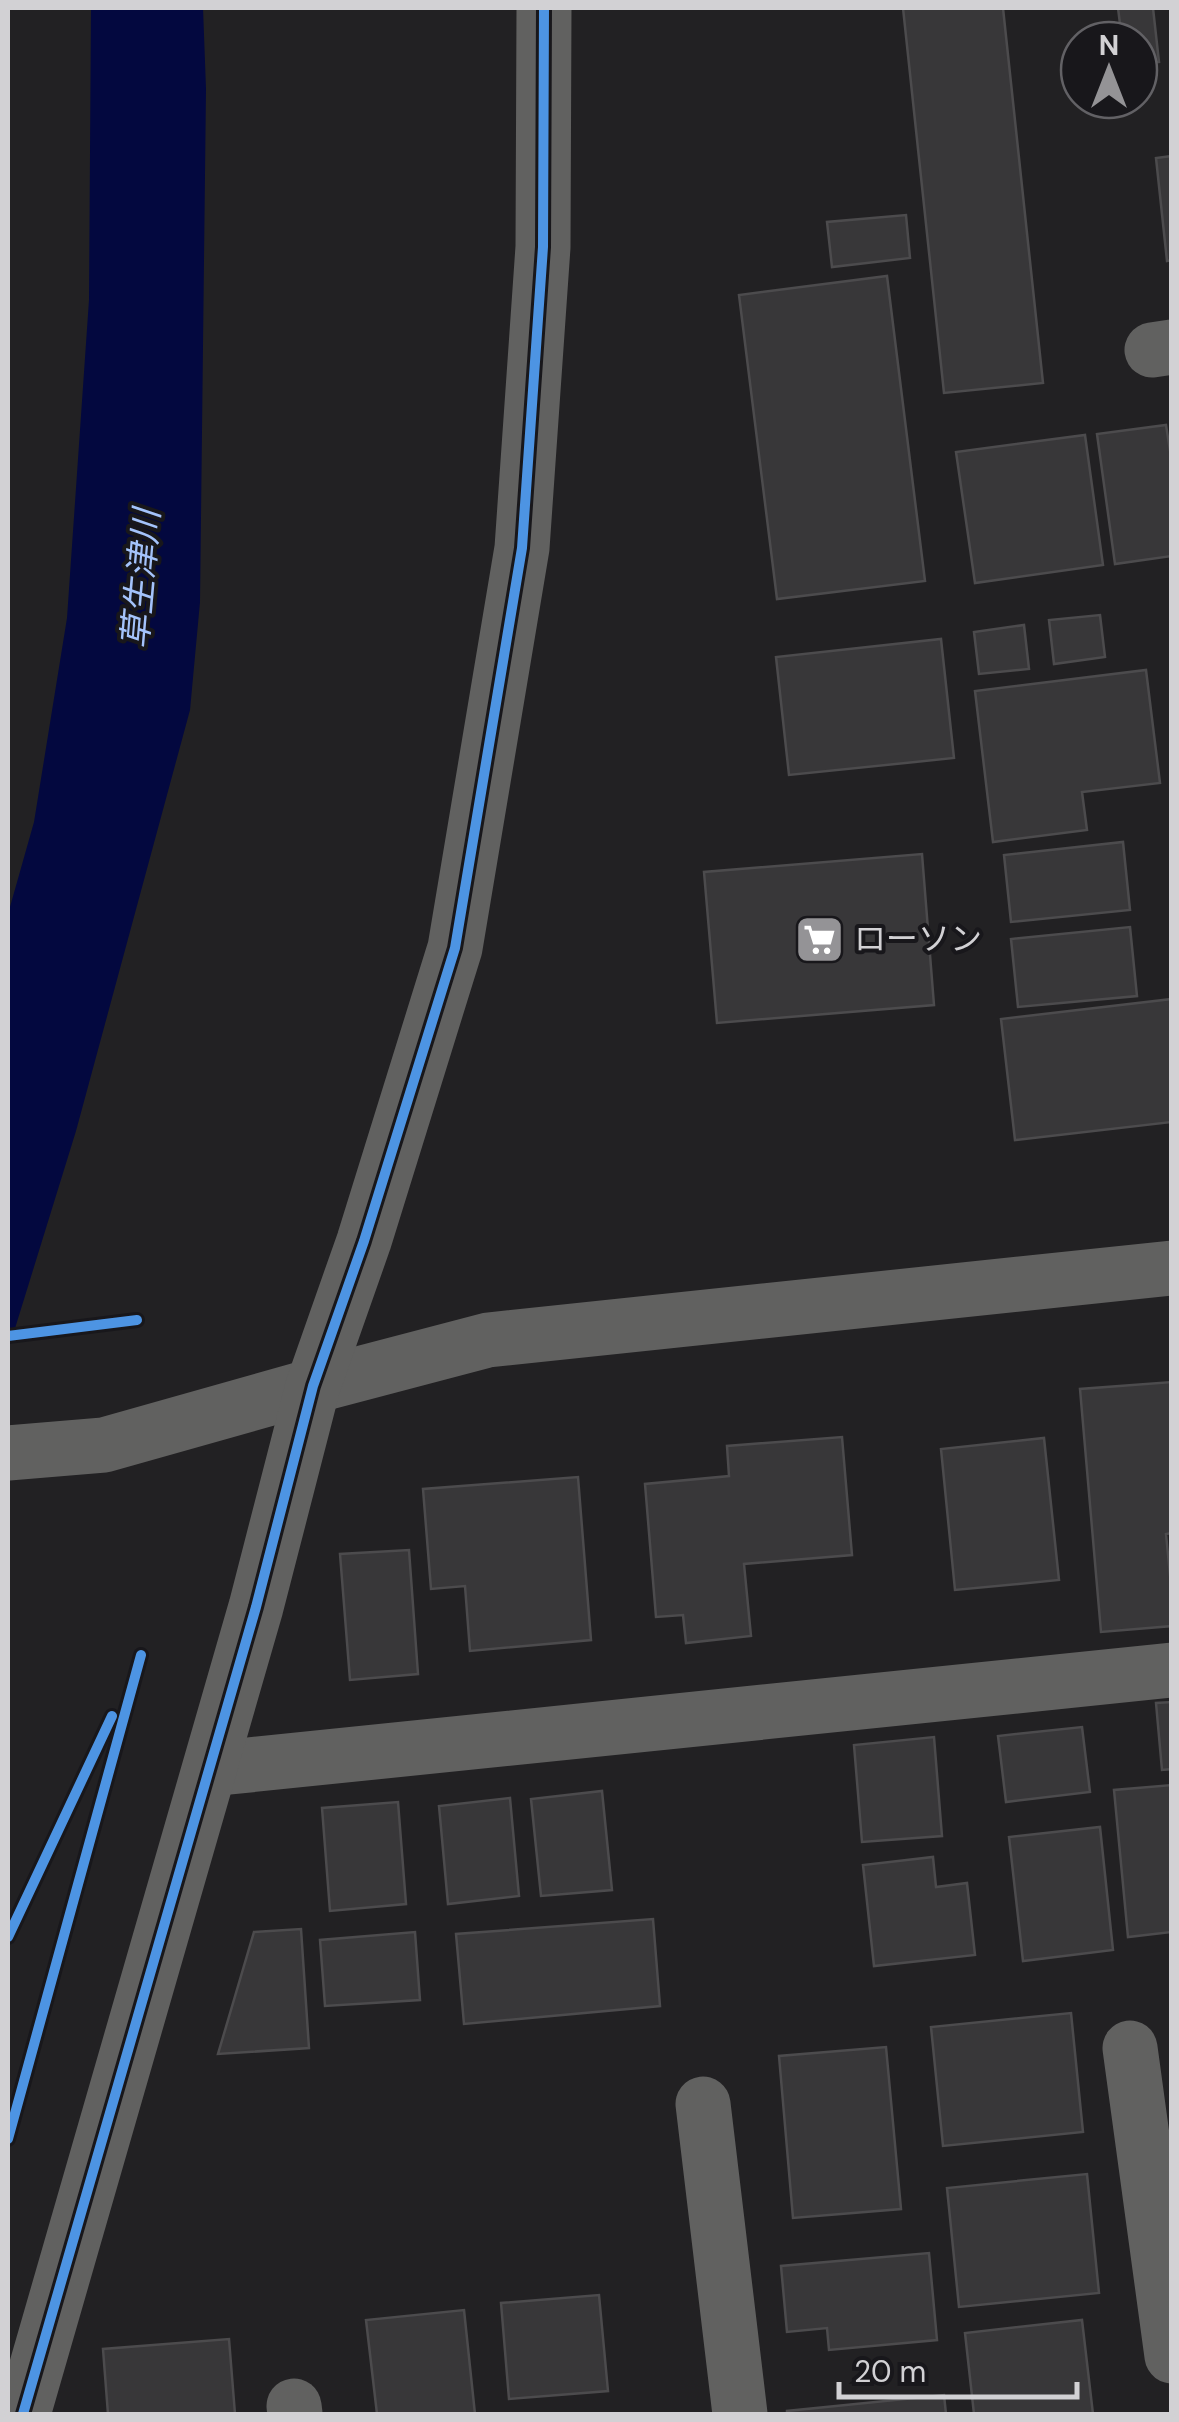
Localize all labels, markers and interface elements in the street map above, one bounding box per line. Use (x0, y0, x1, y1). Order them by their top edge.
north arrow (1059, 20, 1159, 120)
text: N (1099, 27, 1119, 64)
water label: 草生津川 (112, 503, 170, 651)
supermarket icon: ローソン (793, 913, 845, 965)
place label: ローソン (854, 918, 982, 960)
scale bar (839, 2337, 1076, 2399)
text: 20 m (854, 2352, 926, 2391)

